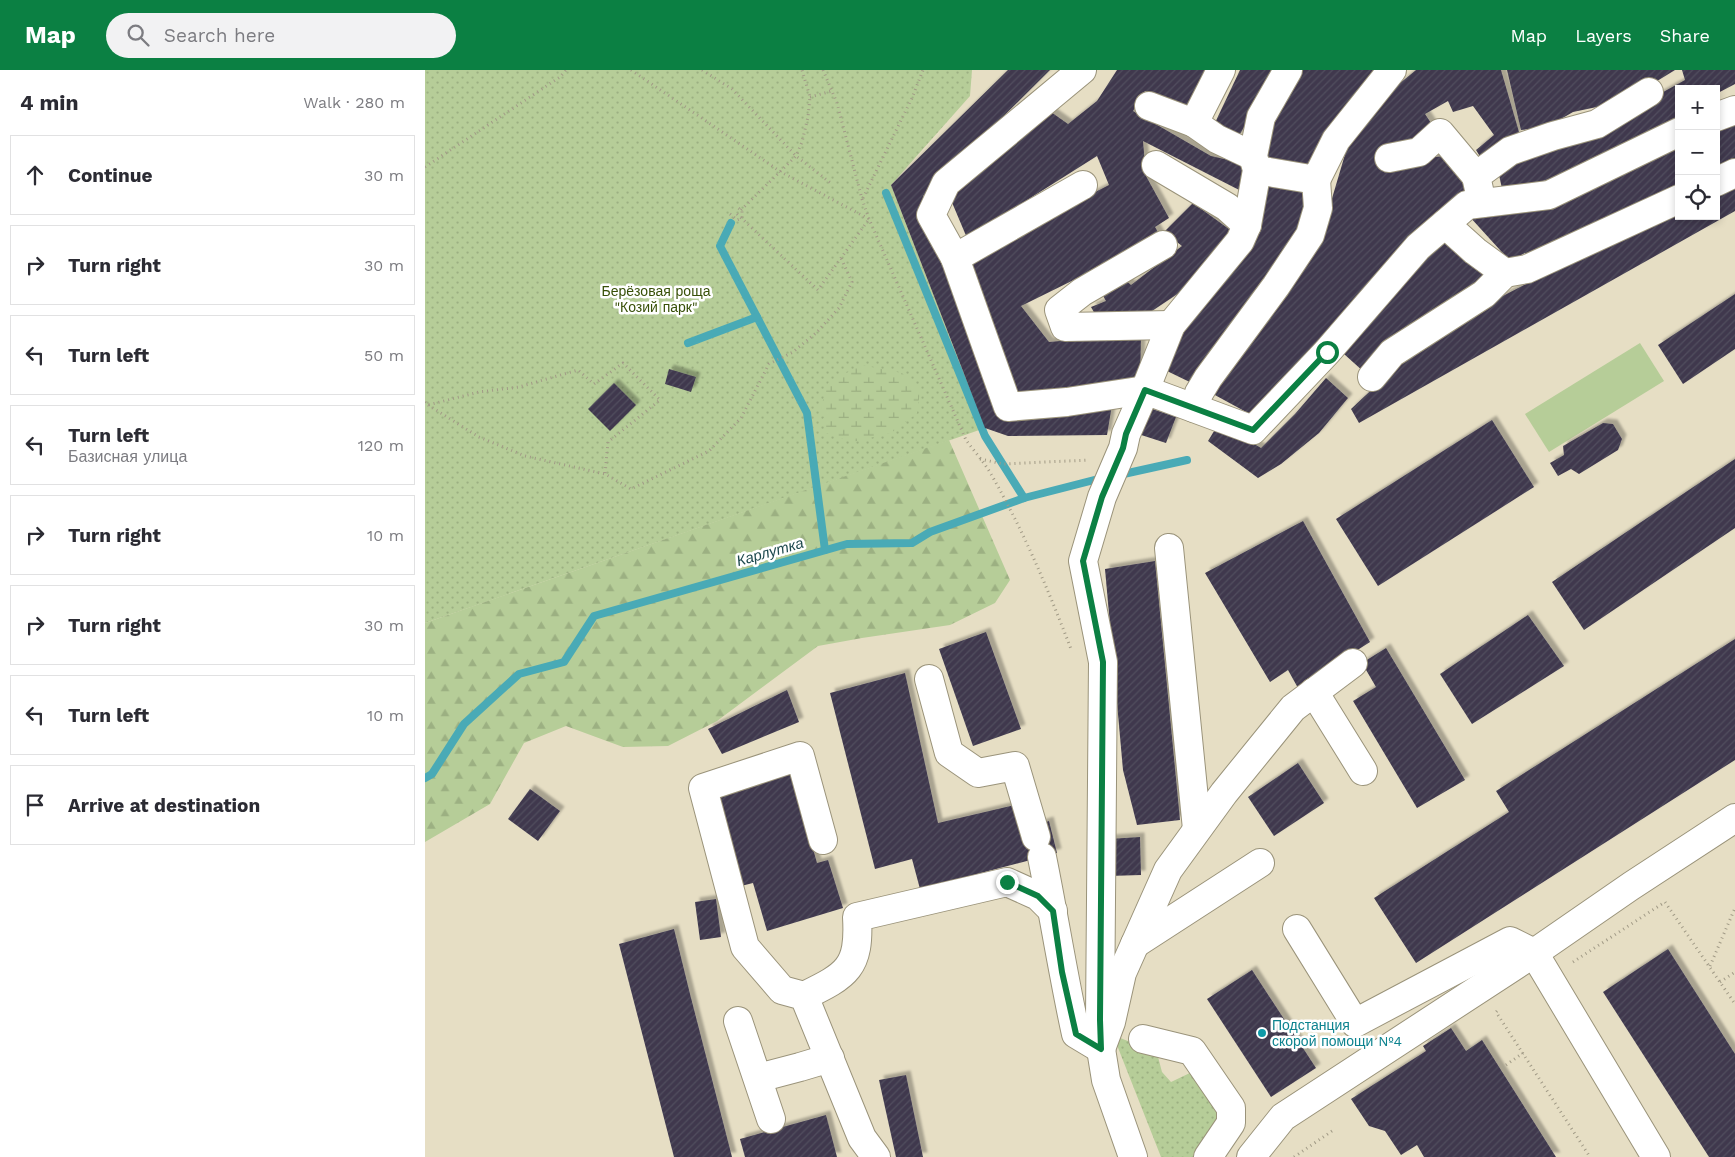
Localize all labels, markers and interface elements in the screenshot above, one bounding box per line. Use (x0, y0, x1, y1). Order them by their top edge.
search box (106, 13, 456, 58)
text: Map (25, 21, 76, 49)
icon: search (124, 21, 152, 49)
text: Search here (164, 24, 275, 47)
text: Map (1510, 25, 1547, 46)
text: Layers (1575, 25, 1632, 46)
text: Share (1660, 25, 1710, 46)
map controls (1675, 85, 1720, 220)
button: + (1675, 85, 1720, 130)
text: 4 min (20, 90, 78, 115)
text: Walk · 280 m (303, 93, 405, 112)
button: − (1675, 130, 1720, 175)
icon: ahead (21, 161, 49, 189)
text: Continue (68, 164, 152, 187)
text: 30 m (364, 166, 404, 185)
button: locate (1675, 175, 1720, 220)
icon: right (21, 251, 49, 279)
text: Turn right (68, 254, 161, 277)
text: 30 m (364, 256, 404, 275)
park label: Берёзовая роща "Козий парк" (602, 283, 711, 315)
icon: left (21, 341, 49, 369)
route start (1316, 341, 1339, 364)
text: Turn left (68, 344, 149, 367)
text: 50 m (364, 346, 404, 365)
text: Turn left (68, 424, 149, 447)
icon: left (21, 431, 49, 459)
text: 120 m (358, 436, 404, 455)
text: Базисная улица (68, 447, 187, 466)
icon: right (21, 521, 49, 549)
text: Turn right (68, 524, 161, 547)
text: 10 m (367, 526, 404, 545)
water label: Карлутка (734, 534, 806, 570)
icon: right (21, 611, 49, 639)
text: Turn right (68, 614, 161, 637)
text: 30 m (364, 616, 404, 635)
icon: left (21, 701, 49, 729)
text: Turn left (68, 704, 149, 727)
text: 10 m (367, 706, 404, 725)
icon: arrive (21, 791, 49, 819)
text: Arrive at destination (68, 794, 260, 817)
route end (996, 871, 1019, 894)
place label: Подстанция скорой помощи №4 (1272, 1017, 1402, 1049)
marker: Подстанция скорой помощи №4 (1256, 1027, 1268, 1039)

